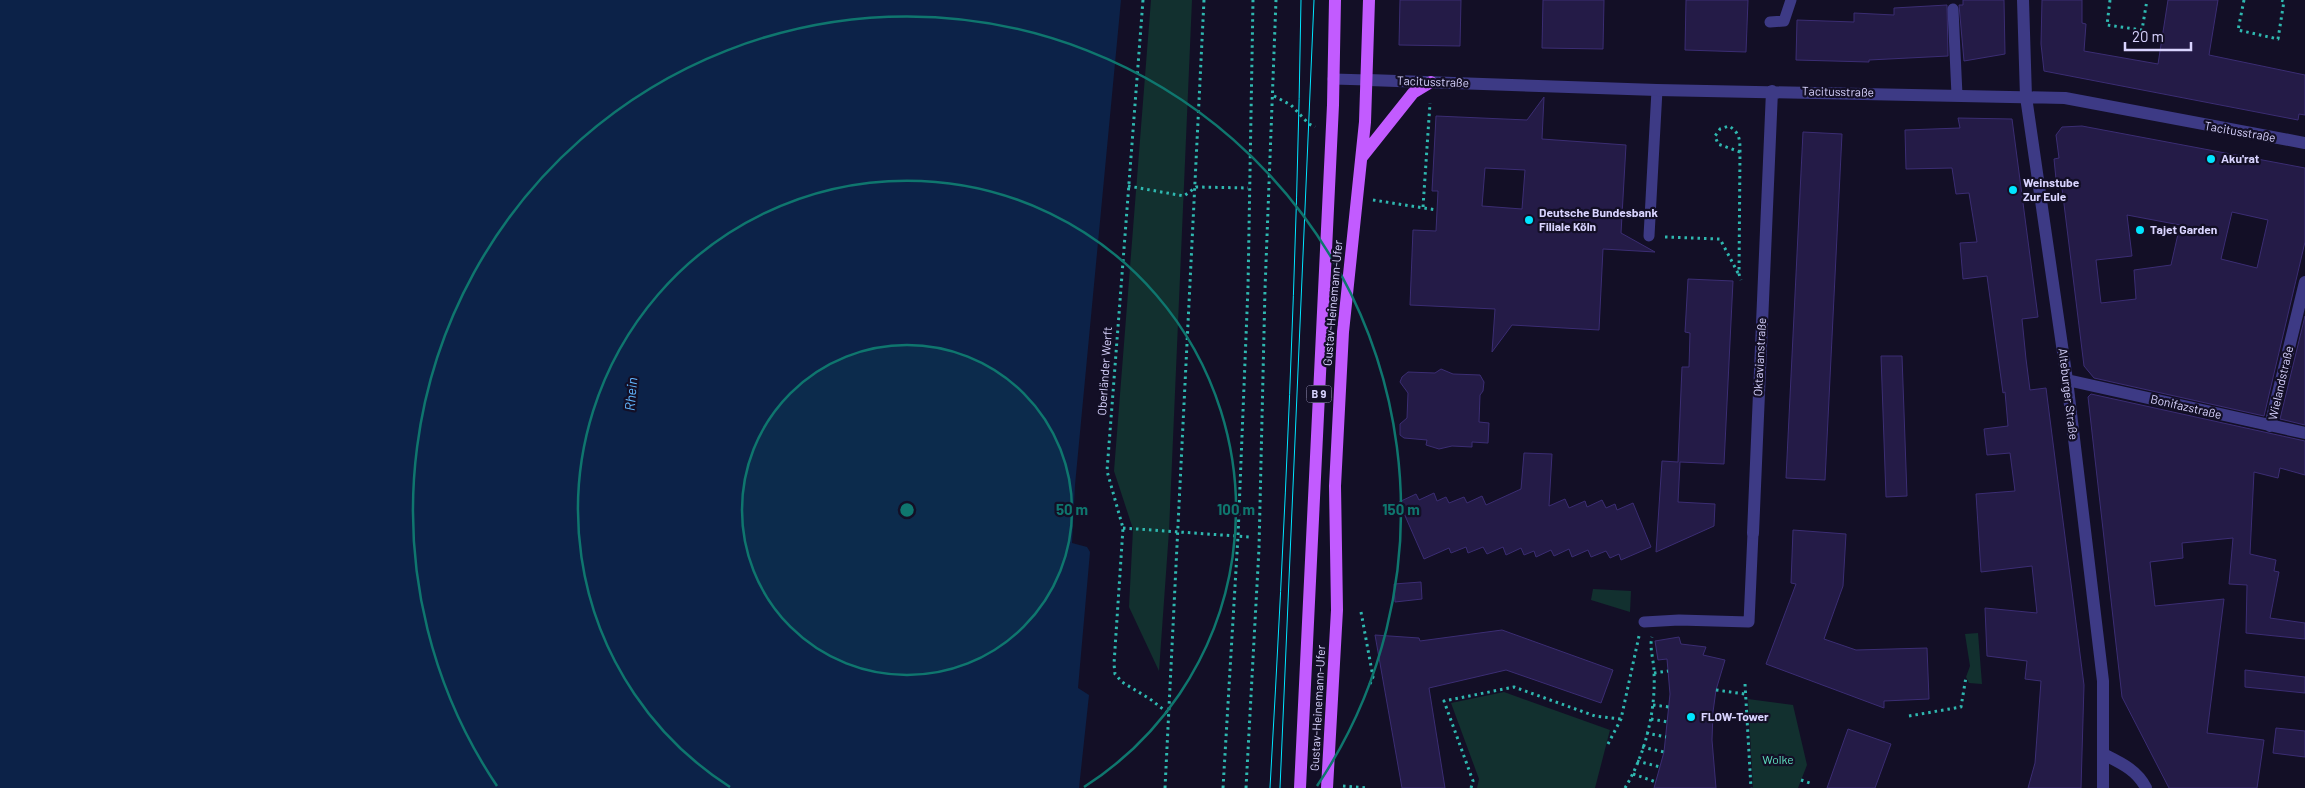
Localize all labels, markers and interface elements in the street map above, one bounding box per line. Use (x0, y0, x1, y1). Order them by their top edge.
scale bar (2125, 20, 2191, 52)
text: 20 m (2132, 27, 2164, 45)
street label: Tacitusstraße (1397, 73, 1469, 89)
street label: Tacitusstraße (1802, 83, 1874, 99)
street label: Tacitusstraße (2203, 118, 2277, 144)
place label: Aku'rat (2221, 151, 2260, 165)
marker: Aku'rat (2205, 153, 2217, 165)
place label: Weinstube Zur Eule (2023, 175, 2080, 203)
marker: Weinstube Zur Eule (2007, 184, 2019, 196)
place label: Deutsche Bundesbank Filiale Köln (1539, 205, 1658, 233)
marker: Deutsche Bundesbank Filiale Köln (1523, 214, 1535, 226)
place label: Tajet Garden (2150, 222, 2217, 236)
marker: Tajet Garden (2134, 224, 2146, 236)
street label: Gustav-Heinemann-Ufer (1320, 239, 1345, 366)
street label: Oktavianstraße (1750, 317, 1768, 397)
street label: Oberländer Werft (1094, 326, 1114, 416)
street label: Wielandstraße (2265, 344, 2295, 421)
street label: Alteburger Straße (2056, 347, 2082, 441)
water label: Rhein (621, 376, 640, 411)
road number: B 9 (1306, 386, 1332, 402)
street label: Bonifazstraße (2149, 391, 2223, 421)
text: 50 m (1056, 500, 1088, 518)
text: 100 m (1217, 500, 1255, 518)
text: 150 m (1382, 500, 1420, 518)
centre of rings (898, 501, 916, 519)
street label: Gustav-Heinemann-Ufer (1307, 644, 1327, 771)
place label: FLOW-Tower (1701, 709, 1769, 723)
marker: FLOW-Tower (1685, 711, 1697, 723)
park label: Wolke (1762, 752, 1794, 766)

